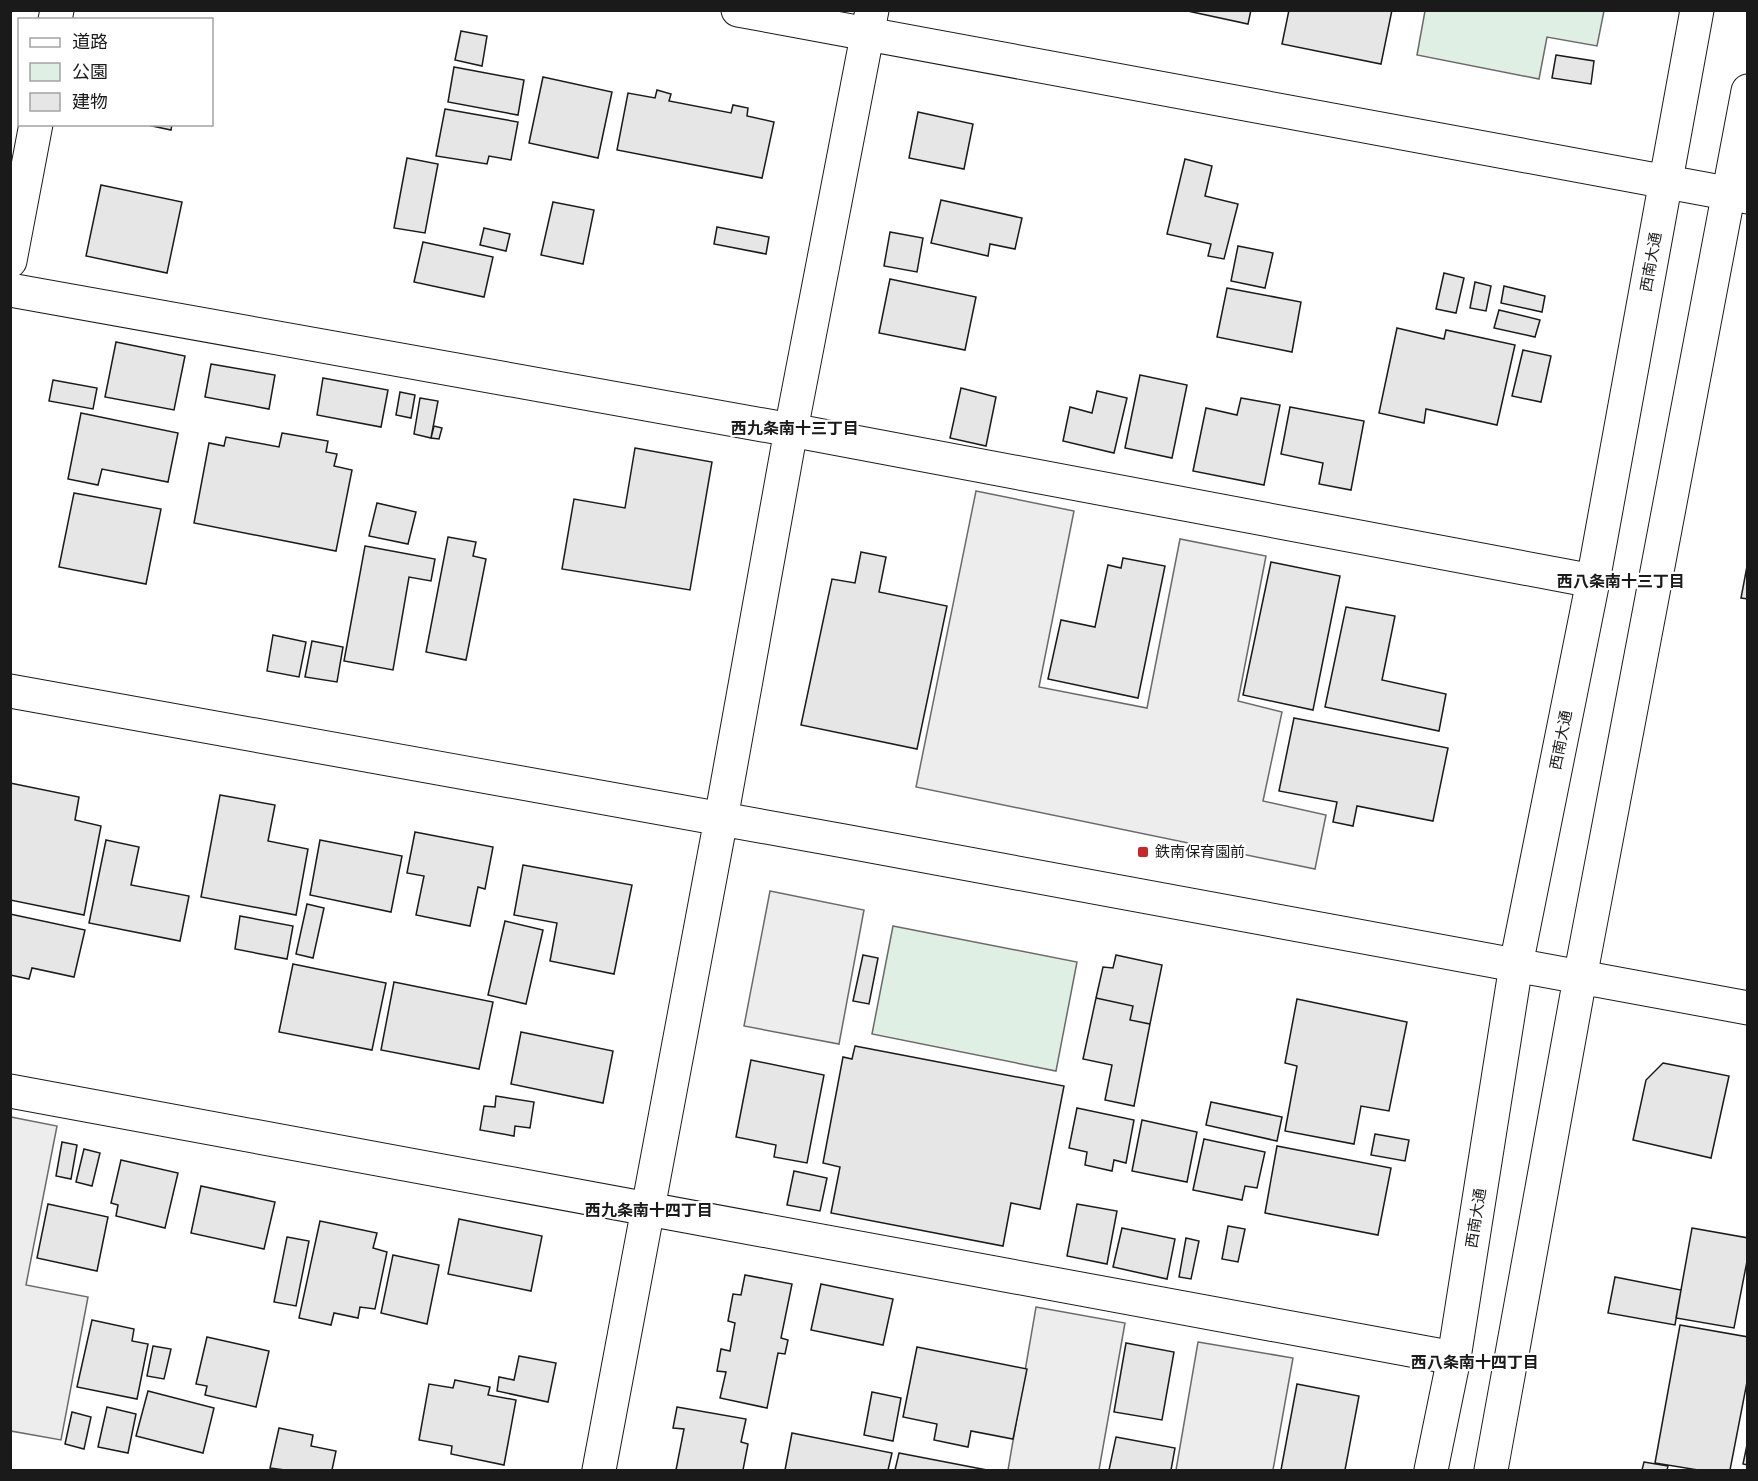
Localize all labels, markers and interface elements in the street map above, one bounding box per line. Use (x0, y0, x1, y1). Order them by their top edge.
legend (18, 18, 213, 126)
text: 道路 (72, 30, 108, 52)
text: 公園 (72, 60, 108, 82)
text: 建物 (72, 90, 108, 112)
street label: 西南大通 (1636, 231, 1664, 293)
district label: 西九条南十三丁目 (731, 418, 859, 437)
district label: 西八条南十三丁目 (1557, 571, 1685, 590)
street label: 西南大通 (1545, 709, 1575, 771)
place label: 鉄南保育園前 (1155, 842, 1245, 860)
marker: 鉄南保育園前 (1136, 845, 1150, 859)
street label: 西南大通 (1461, 1187, 1489, 1249)
district label: 西九条南十四丁目 (585, 1200, 713, 1219)
district label: 西八条南十四丁目 (1411, 1352, 1539, 1371)

